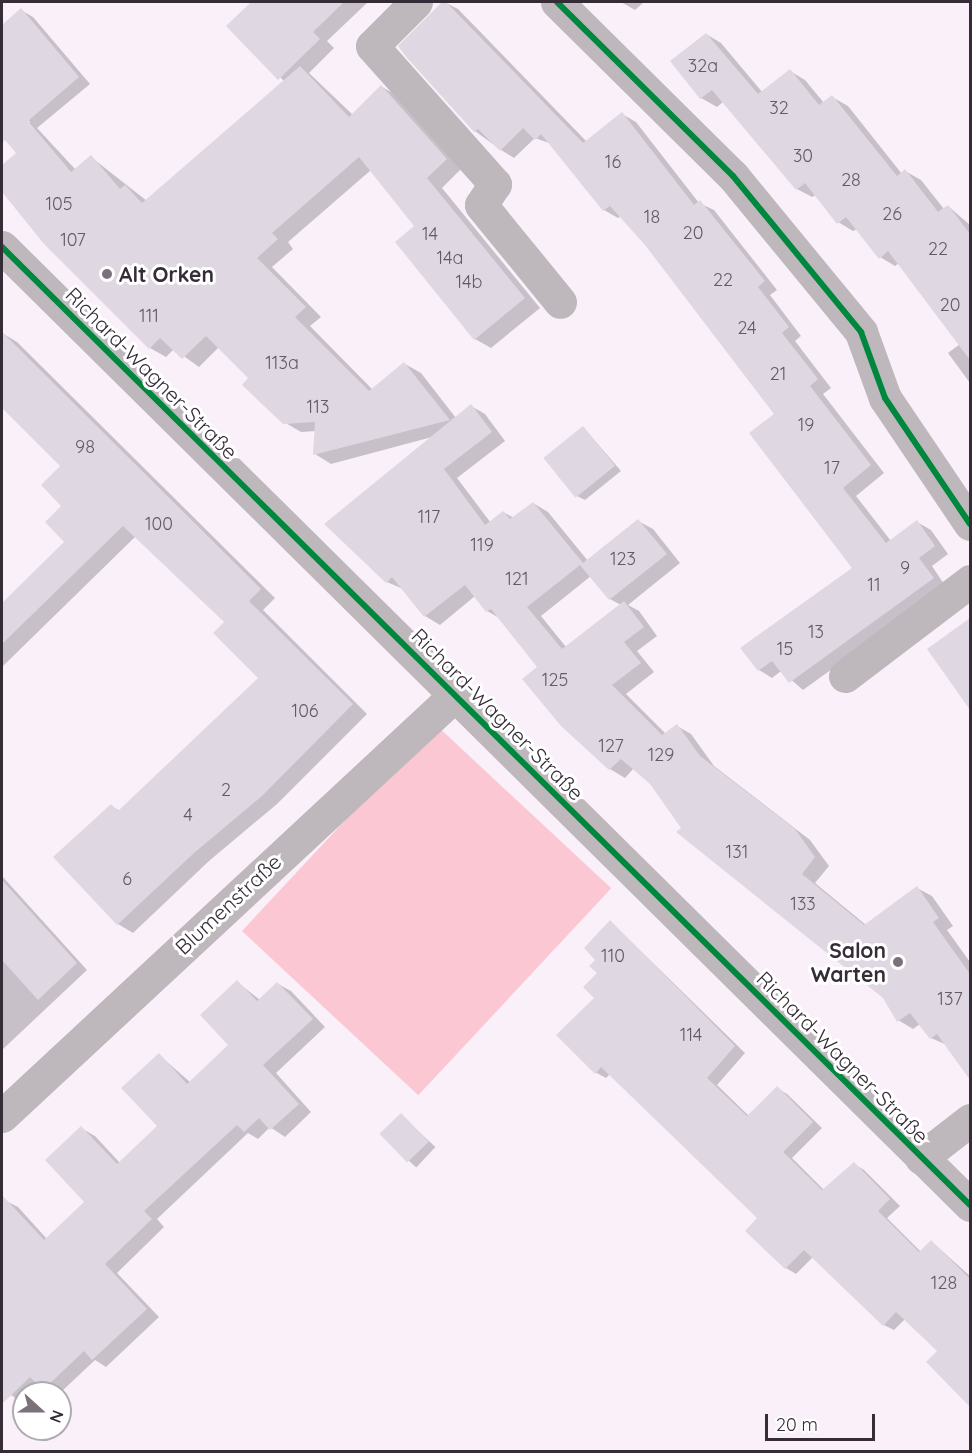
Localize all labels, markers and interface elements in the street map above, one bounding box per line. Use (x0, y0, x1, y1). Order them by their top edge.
house number: 32a (688, 55, 718, 77)
house number: 32 (769, 97, 789, 119)
house number: 30 (793, 145, 813, 167)
house number: 16 (605, 151, 621, 173)
house number: 28 (841, 169, 861, 191)
house number: 105 (45, 193, 73, 215)
house number: 26 (882, 203, 902, 225)
house number: 18 (644, 206, 660, 228)
house number: 20 (683, 222, 703, 244)
house number: 14 (422, 223, 438, 245)
house number: 107 (60, 229, 86, 251)
house number: 22 (928, 238, 948, 260)
house number: 14a (437, 247, 463, 269)
place label: Alt Orken (119, 261, 214, 287)
marker: Alt Orken (100, 267, 114, 281)
house number: 22 (713, 269, 733, 291)
house number: 14b (456, 271, 482, 293)
street label: Richard-Wagner-Straße (61, 282, 243, 464)
house number: 20 (940, 294, 960, 316)
house number: 111 (139, 305, 159, 327)
house number: 24 (737, 317, 757, 339)
house number: 113a (265, 352, 299, 374)
house number: 21 (770, 363, 786, 385)
house number: 113 (307, 396, 329, 418)
house number: 19 (798, 414, 814, 436)
house number: 98 (75, 436, 95, 458)
house number: 17 (824, 457, 840, 479)
house number: 117 (418, 506, 440, 528)
house number: 100 (145, 513, 173, 535)
house number: 119 (470, 534, 494, 556)
house number: 123 (610, 548, 636, 570)
house number: 9 (900, 557, 910, 579)
house number: 121 (505, 568, 529, 590)
house number: 11 (867, 574, 881, 596)
house number: 13 (808, 621, 824, 643)
street label: Richard-Wagner-Straße (407, 623, 589, 805)
house number: 15 (777, 638, 793, 660)
house number: 125 (542, 669, 568, 691)
house number: 106 (291, 700, 319, 722)
house number: 127 (598, 735, 624, 757)
house number: 129 (648, 744, 674, 766)
house number: 2 (221, 779, 231, 801)
house number: 4 (183, 804, 193, 826)
house number: 131 (726, 841, 748, 863)
street label: Blumenstraße (170, 849, 286, 959)
house number: 6 (122, 868, 132, 890)
house number: 133 (790, 893, 816, 915)
place label: Salon Warten (811, 937, 886, 987)
house number: 110 (601, 945, 625, 967)
marker: Salon Warten (891, 955, 905, 969)
street label: Richard-Wagner-Straße (752, 966, 934, 1148)
house number: 137 (937, 988, 963, 1010)
house number: 114 (680, 1024, 702, 1046)
house number: 128 (931, 1272, 957, 1294)
north arrow (12, 1381, 72, 1441)
scale bar (768, 1402, 878, 1440)
text: N (45, 1408, 68, 1426)
text: 20 m (776, 1413, 818, 1436)

